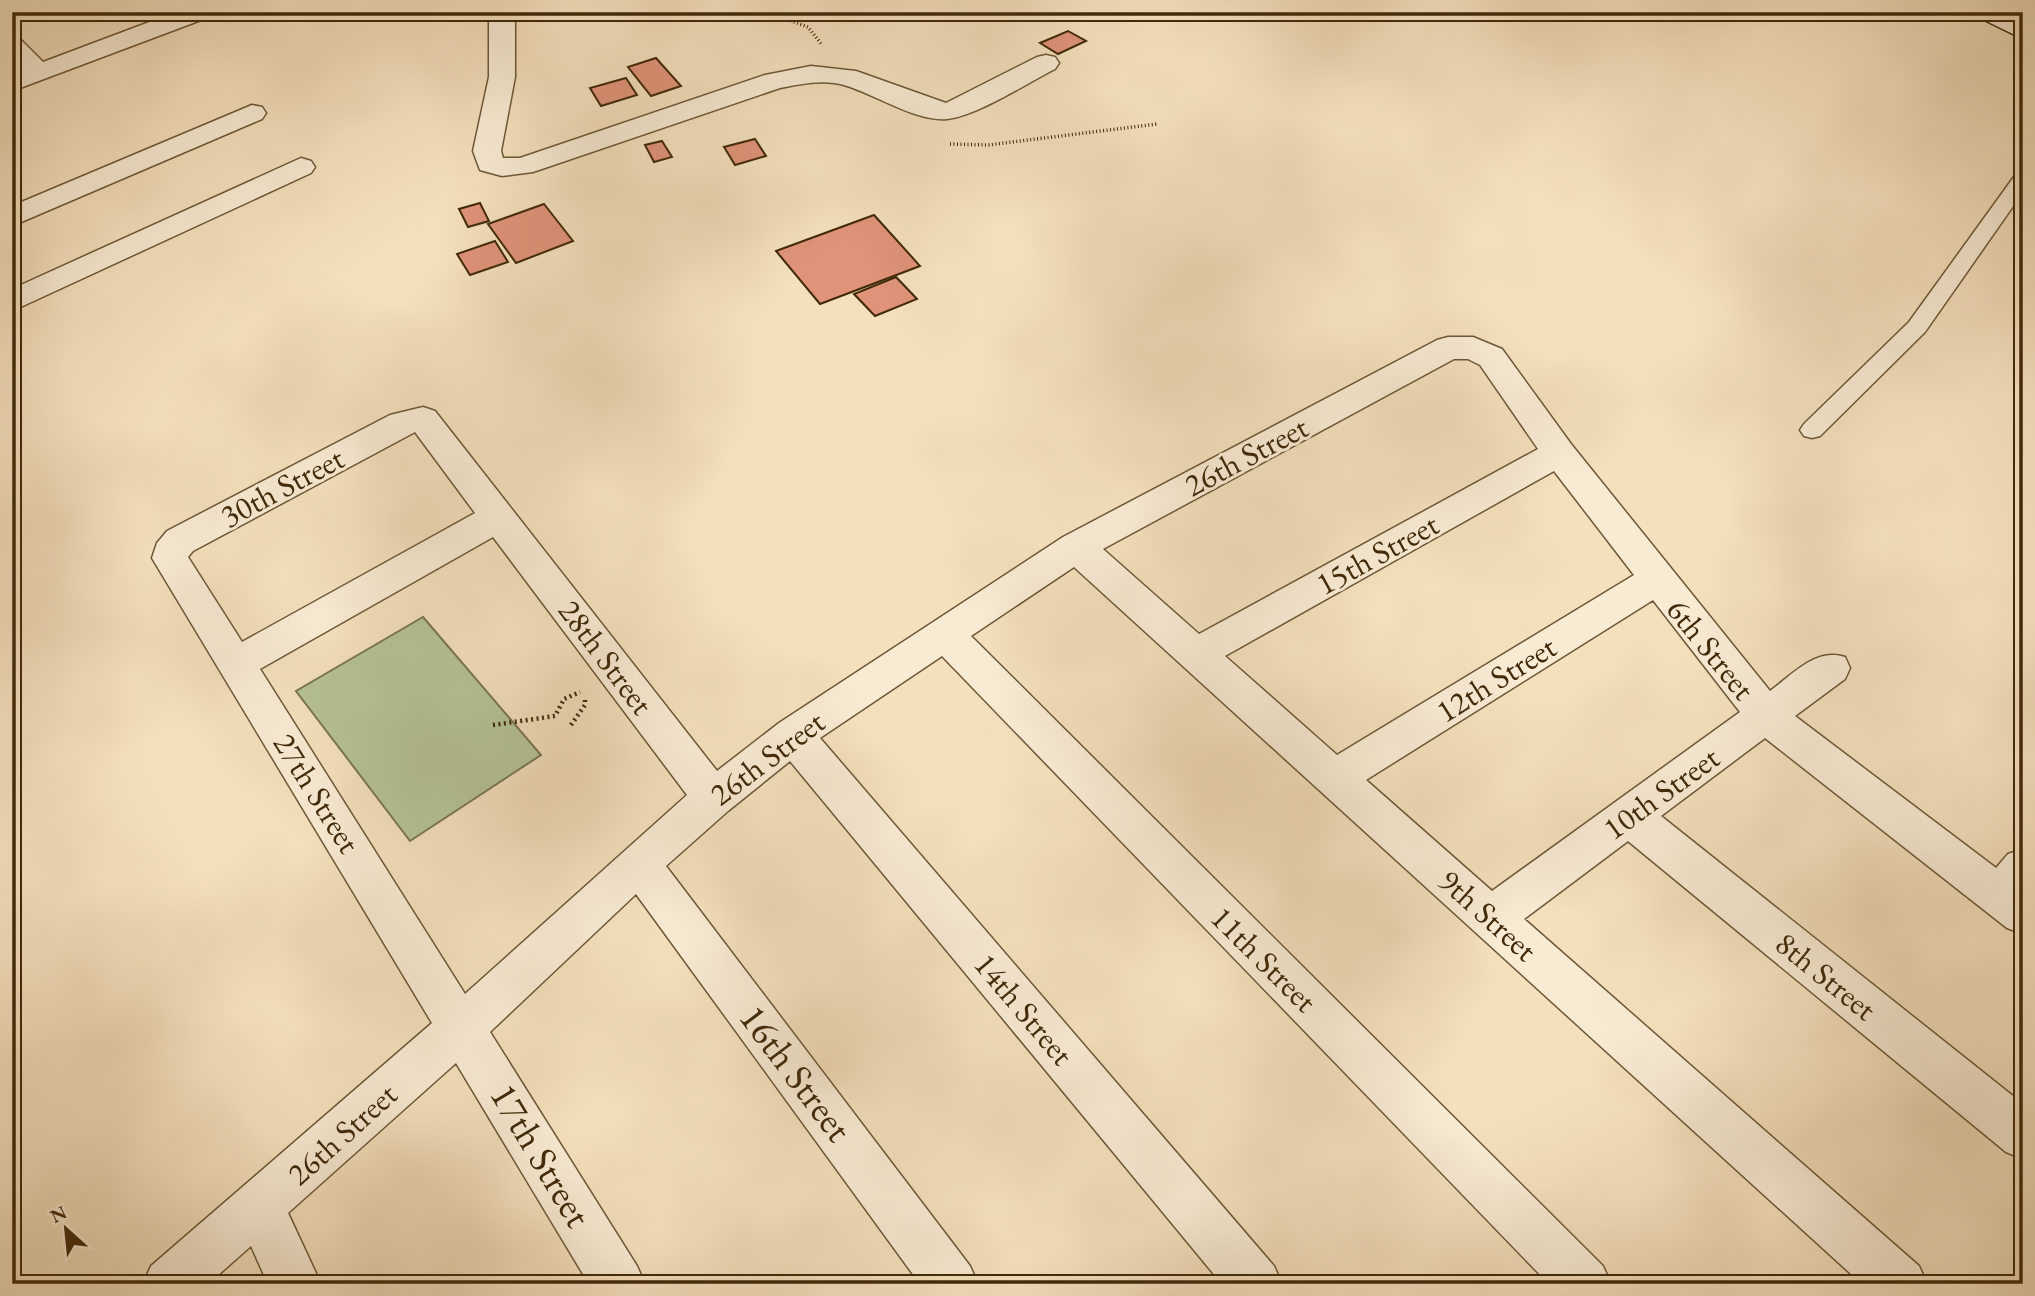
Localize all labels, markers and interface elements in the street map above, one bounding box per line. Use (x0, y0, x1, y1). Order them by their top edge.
street label: 26th Street (1177, 406, 1315, 506)
street label: 30th Street (213, 437, 351, 537)
street label: 15th Street (1308, 503, 1446, 605)
street label: 6th Street (1657, 590, 1765, 708)
street label: 28th Street (549, 591, 663, 723)
street label: 12th Street (1428, 626, 1564, 732)
street label: 26th Street (701, 701, 833, 815)
street label: 27th Street (264, 725, 370, 861)
street label: 10th Street (1594, 737, 1728, 849)
street label: 9th Street (1430, 860, 1546, 970)
street label: 11th Street (1202, 897, 1326, 1021)
street label: 8th Street (1767, 922, 1885, 1030)
street label: 14th Street (965, 944, 1083, 1074)
street label: 16th Street (729, 994, 864, 1151)
street label: 26th Street (278, 1074, 406, 1194)
street label: 17th Street (479, 1074, 603, 1236)
north arrow (32, 1194, 102, 1264)
text: N (46, 1199, 72, 1229)

